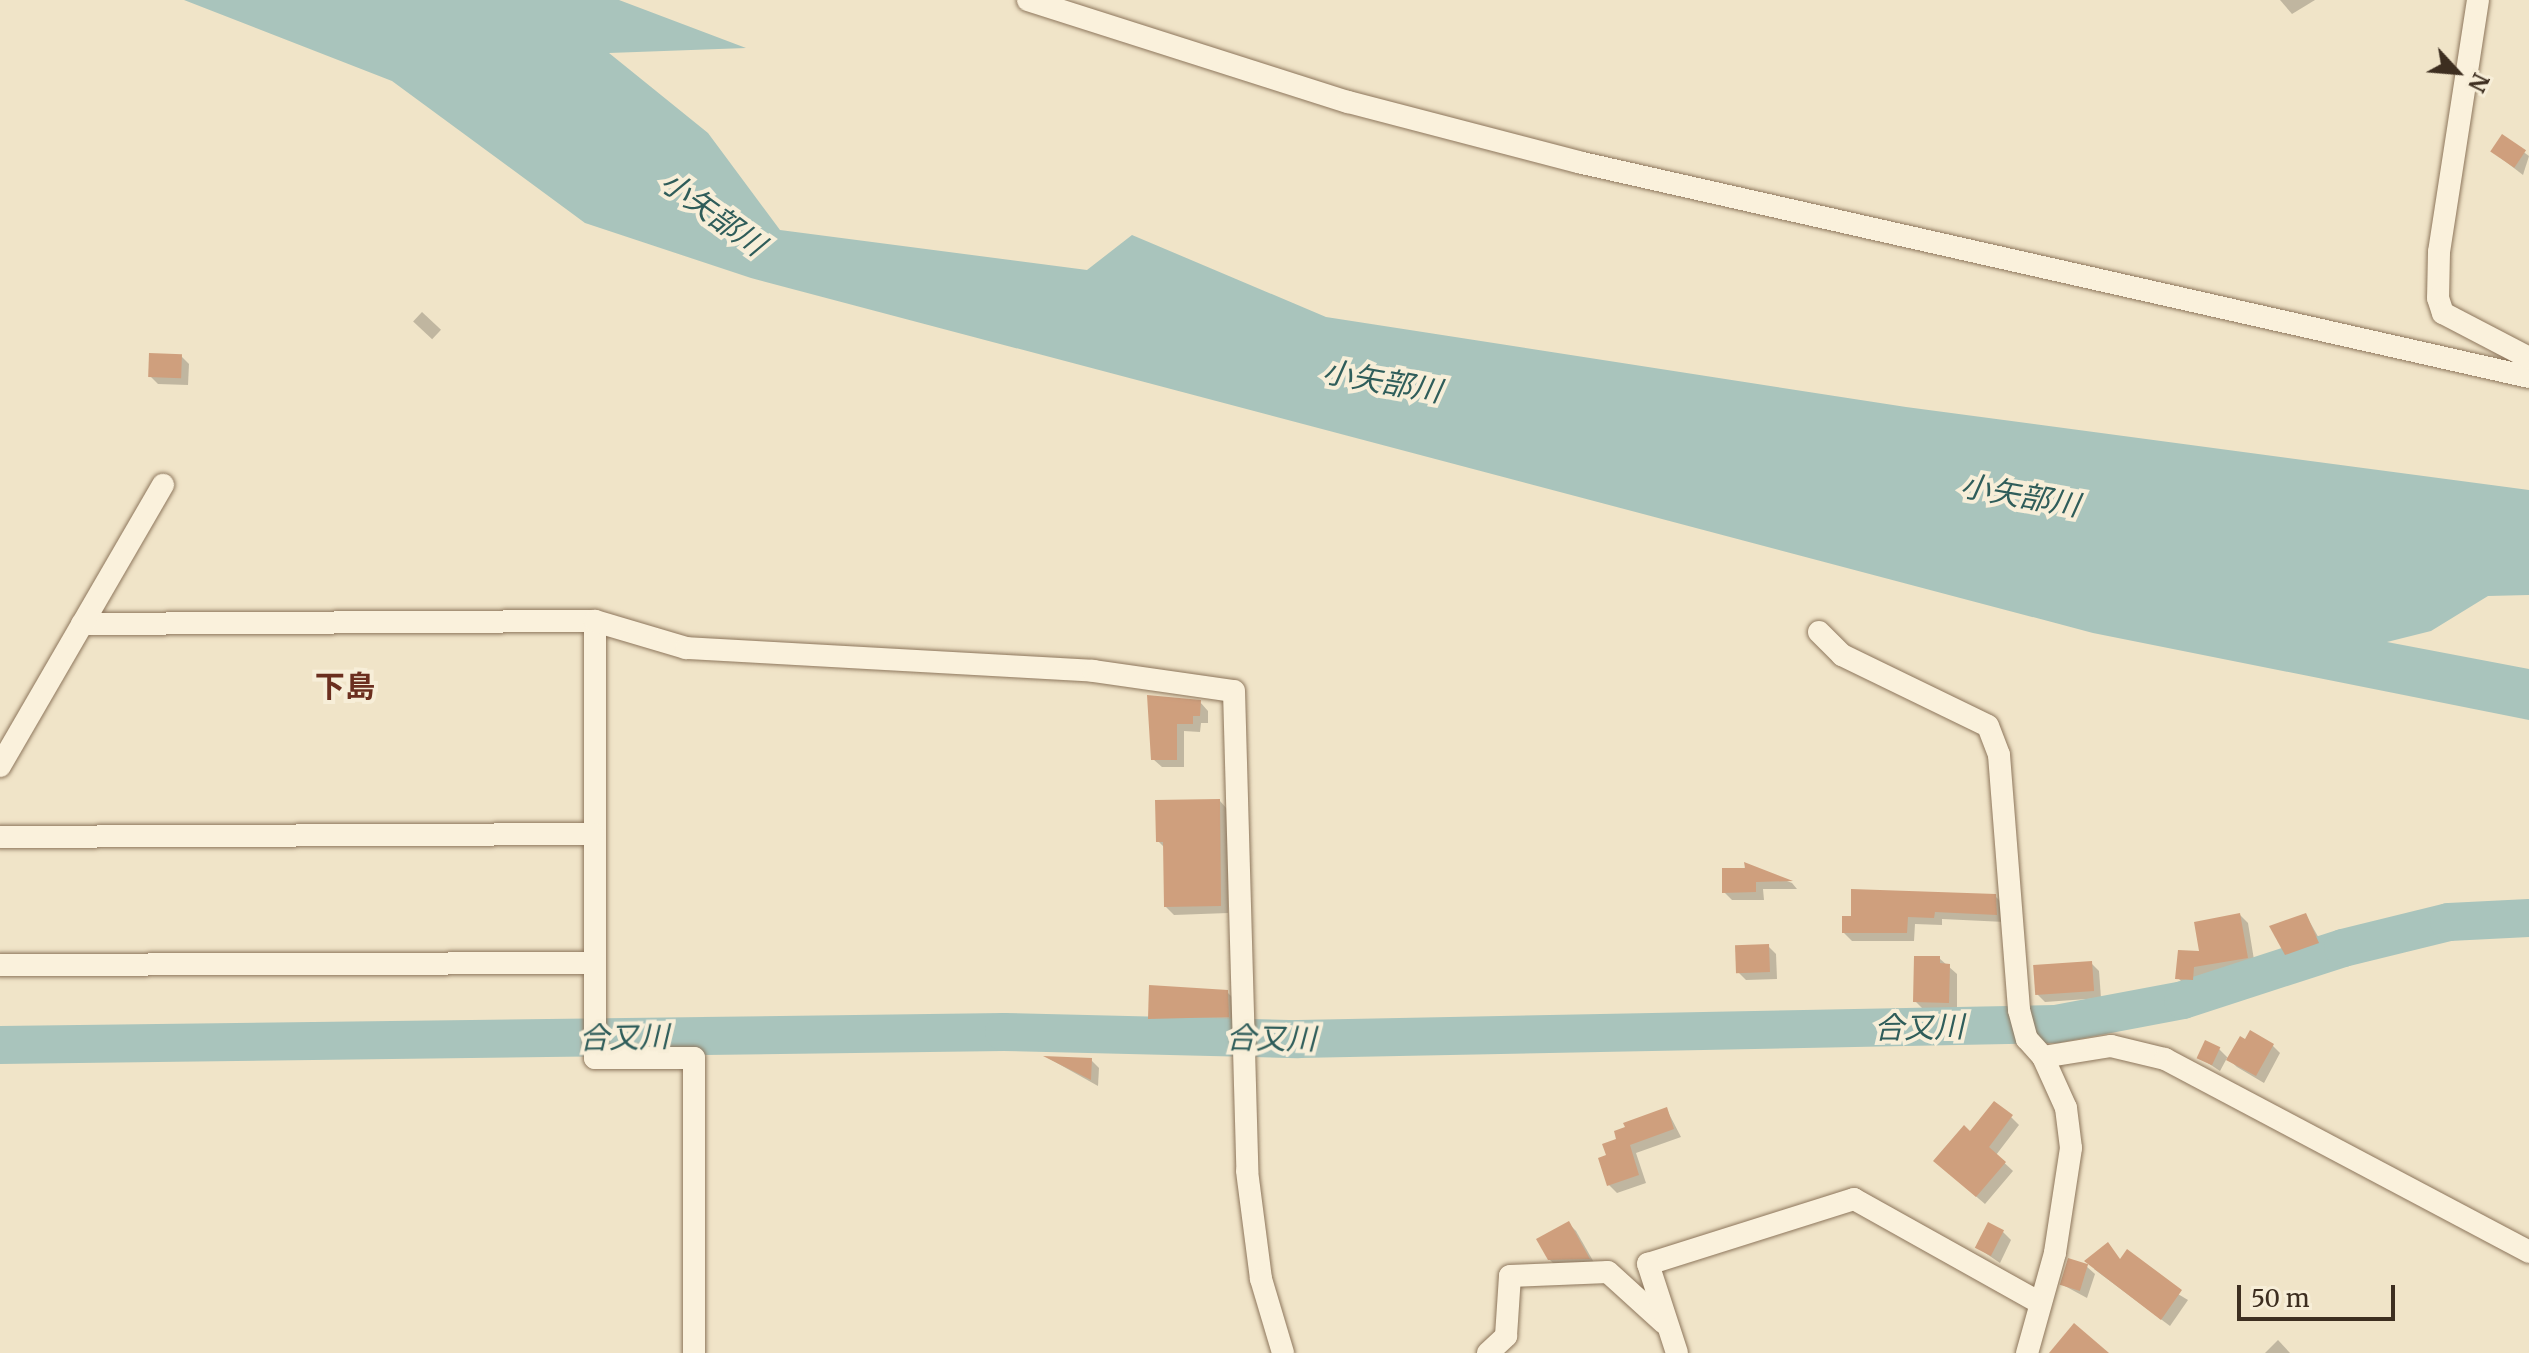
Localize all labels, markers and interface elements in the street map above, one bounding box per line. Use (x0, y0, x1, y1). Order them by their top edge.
north arrow (2417, 32, 2497, 112)
text: N (2462, 69, 2495, 96)
water label: 小矢部川 (654, 163, 772, 263)
water label: 小矢部川 (1320, 353, 1444, 409)
water label: 小矢部川 (1958, 467, 2082, 523)
district label: 下島 (315, 668, 375, 704)
water label: 合又川 (1874, 1008, 1964, 1046)
water label: 合又川 (579, 1018, 669, 1056)
water label: 合又川 (1226, 1019, 1316, 1057)
scale bar (2241, 1269, 2399, 1319)
text: 50 m (2251, 1283, 2310, 1314)

